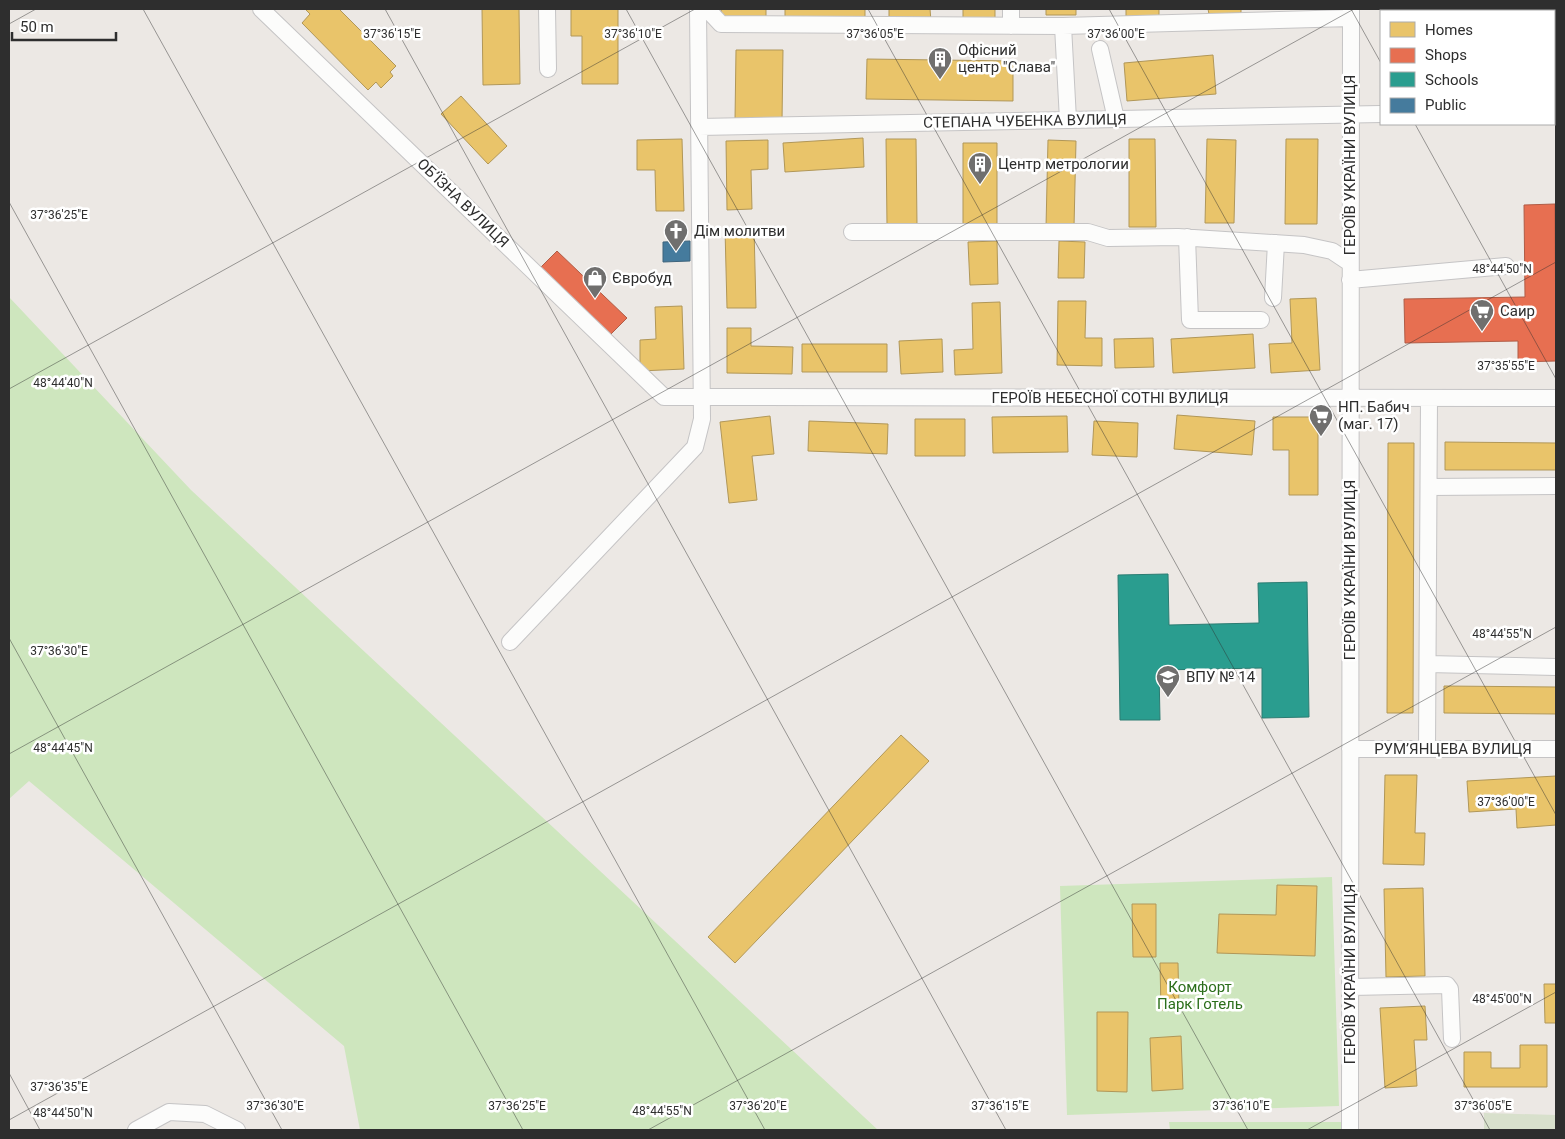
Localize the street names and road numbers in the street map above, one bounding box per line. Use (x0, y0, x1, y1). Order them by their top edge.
street label: ГЕРОЇВ УКРАЇНИ ВУЛИЦЯ (1341, 75, 1359, 255)
street label: СТЕПАНА ЧУБЕНКА ВУЛИЦЯ (923, 110, 1127, 132)
street label: ОБ’ЇЗНА ВУЛИЦЯ (414, 155, 512, 251)
street label: ГЕРОЇВ НЕБЕСНОЇ СОТНІ ВУЛИЦЯ (991, 389, 1229, 407)
street label: ГЕРОЇВ УКРАЇНИ ВУЛИЦЯ (1341, 480, 1359, 660)
street label: РУМ’ЯНЦЕВА ВУЛИЦЯ (1374, 740, 1532, 758)
street label: ГЕРОЇВ УКРАЇНИ ВУЛИЦЯ (1341, 884, 1359, 1064)

